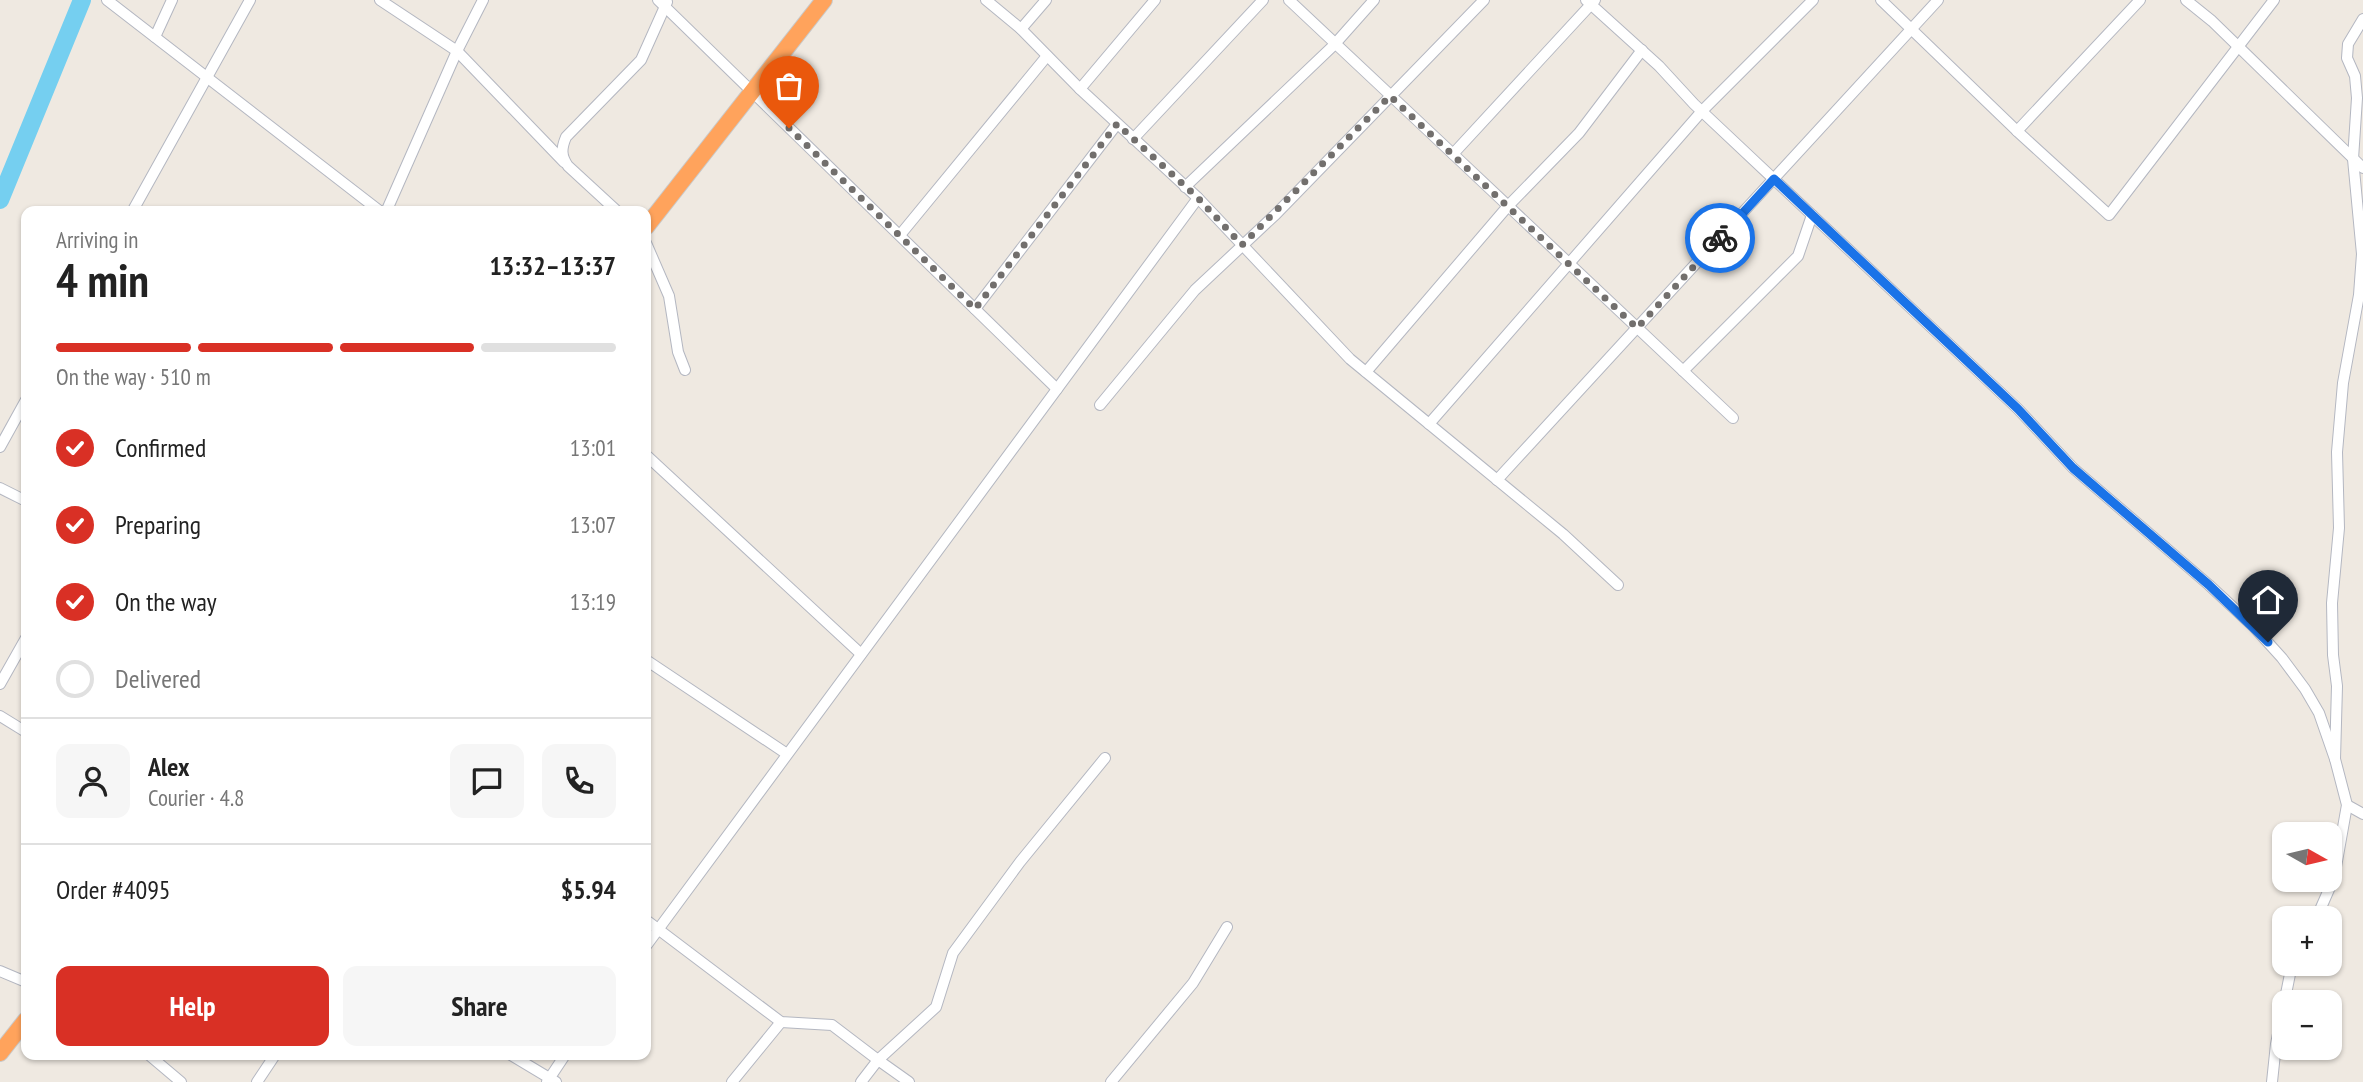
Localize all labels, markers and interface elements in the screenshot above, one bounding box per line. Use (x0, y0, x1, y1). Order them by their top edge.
pin (759, 56, 819, 128)
icon: bag (770, 67, 808, 105)
courier (1685, 203, 1755, 273)
icon: bike (1701, 219, 1739, 257)
text: Arriving in (56, 225, 138, 254)
text: 13:32–13:37 (489, 249, 616, 282)
text: 4 min (56, 250, 149, 310)
text: On the way · 510 m (56, 362, 211, 391)
icon: check (56, 429, 94, 467)
text: Confirmed (115, 431, 206, 464)
text: 13:01 (570, 433, 616, 462)
icon: check (56, 506, 94, 544)
text: Preparing (115, 508, 201, 541)
text: 13:07 (570, 510, 616, 539)
pin (2238, 570, 2298, 642)
icon: home (2249, 581, 2287, 619)
icon: check (56, 583, 94, 621)
text: On the way (115, 585, 217, 618)
text: 13:19 (570, 587, 616, 616)
text: Delivered (115, 662, 201, 695)
button: person (56, 744, 130, 818)
button: chat (450, 744, 524, 818)
button: phone (542, 744, 616, 818)
text: Alex (148, 750, 189, 783)
text: Courier · 4.8 (148, 783, 244, 812)
north arrow (2272, 822, 2342, 892)
map controls (2272, 822, 2342, 1060)
text: Order #4095 (56, 873, 171, 906)
text: $5.94 (561, 873, 616, 906)
button: + (2272, 906, 2342, 976)
button: Help (56, 966, 329, 1046)
button: Share (343, 966, 616, 1046)
button: − (2272, 990, 2342, 1060)

